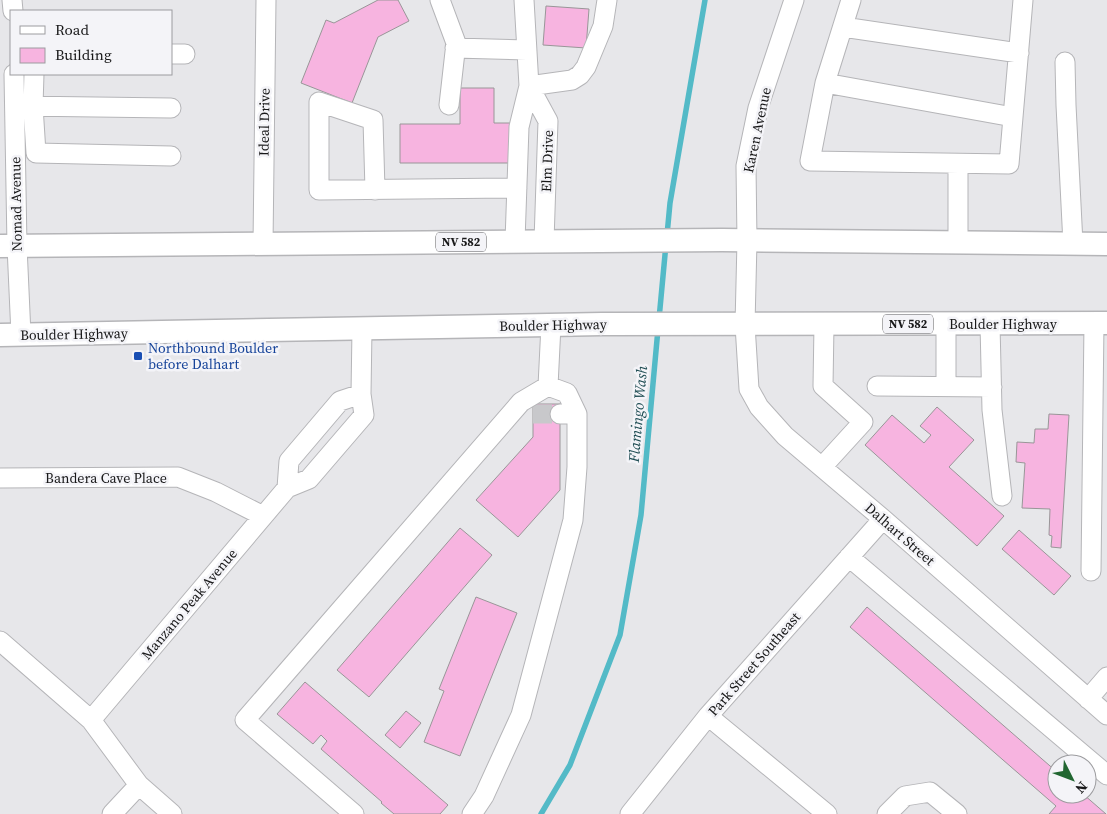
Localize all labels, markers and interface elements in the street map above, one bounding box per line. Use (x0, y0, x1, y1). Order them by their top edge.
legend (10, 10, 172, 75)
text: Road (55, 19, 89, 40)
text: Building (55, 44, 112, 65)
street label: Karen Avenue (738, 85, 776, 175)
street label: Ideal Drive (253, 88, 275, 156)
street label: Elm Drive (536, 130, 558, 192)
street label: Nomad Avenue (5, 156, 27, 252)
road number: NV 582 (436, 232, 486, 252)
street label: Boulder Highway (499, 314, 608, 336)
road number: NV 582 (883, 314, 933, 334)
street label: Boulder Highway (949, 314, 1058, 334)
street label: Boulder Highway (20, 323, 129, 345)
place label: Northbound Boulder before Dalhart (148, 338, 278, 374)
marker: Northbound Boulder before Dalhart (132, 350, 144, 362)
water label: Flamingo Wash (623, 365, 652, 464)
street label: Bandera Cave Place (45, 468, 167, 488)
street label: Dalhart Street (861, 498, 940, 570)
street label: Manzano Peak Avenue (136, 544, 242, 664)
street label: Park Street Southeast (703, 607, 805, 720)
north arrow (1047, 754, 1097, 804)
text: N (1071, 777, 1093, 798)

